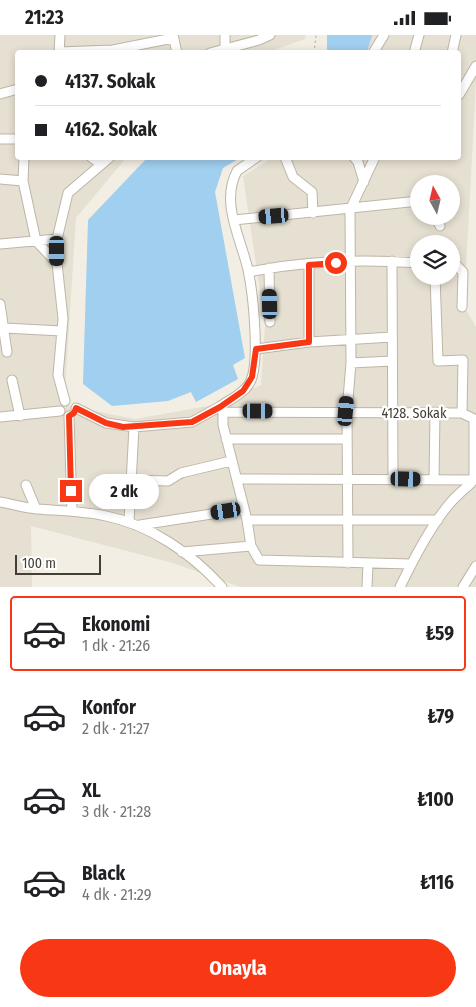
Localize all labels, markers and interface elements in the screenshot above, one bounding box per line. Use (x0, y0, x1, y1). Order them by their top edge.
text: 21:23 (25, 6, 64, 29)
text: 4137. Sokak (65, 70, 155, 93)
text: 4162. Sokak (65, 118, 157, 141)
north arrow (410, 175, 460, 225)
map controls (410, 175, 460, 285)
car (258, 207, 289, 225)
button: layers (410, 235, 460, 285)
car (49, 236, 64, 266)
route start (325, 252, 347, 274)
car (262, 289, 277, 319)
car (337, 395, 354, 427)
car (243, 404, 273, 419)
street label: 4128. Sokak (382, 405, 447, 422)
car (390, 471, 421, 487)
callout: 2 dk (88, 473, 158, 509)
route end (60, 480, 82, 502)
text: 2 dk (110, 482, 138, 501)
car (210, 501, 241, 521)
scale bar (15, 552, 101, 575)
text: 100 m (22, 555, 56, 572)
icon: car (22, 611, 67, 656)
text: Ekonomi (82, 613, 150, 636)
text: ₺59 (426, 622, 454, 645)
text: 1 dk · 21:26 (82, 636, 150, 655)
icon: car (22, 694, 67, 739)
text: Konfor (82, 696, 136, 719)
text: ₺79 (427, 705, 454, 728)
text: 2 dk · 21:27 (82, 719, 150, 738)
icon: car (22, 777, 67, 822)
text: XL (82, 779, 101, 802)
text: ₺100 (417, 788, 454, 811)
text: 3 dk · 21:28 (82, 802, 151, 821)
icon: car (22, 860, 67, 905)
text: Black (82, 862, 125, 885)
text: ₺116 (420, 871, 454, 894)
text: 4 dk · 21:29 (82, 885, 152, 904)
button: Onayla (20, 939, 456, 997)

